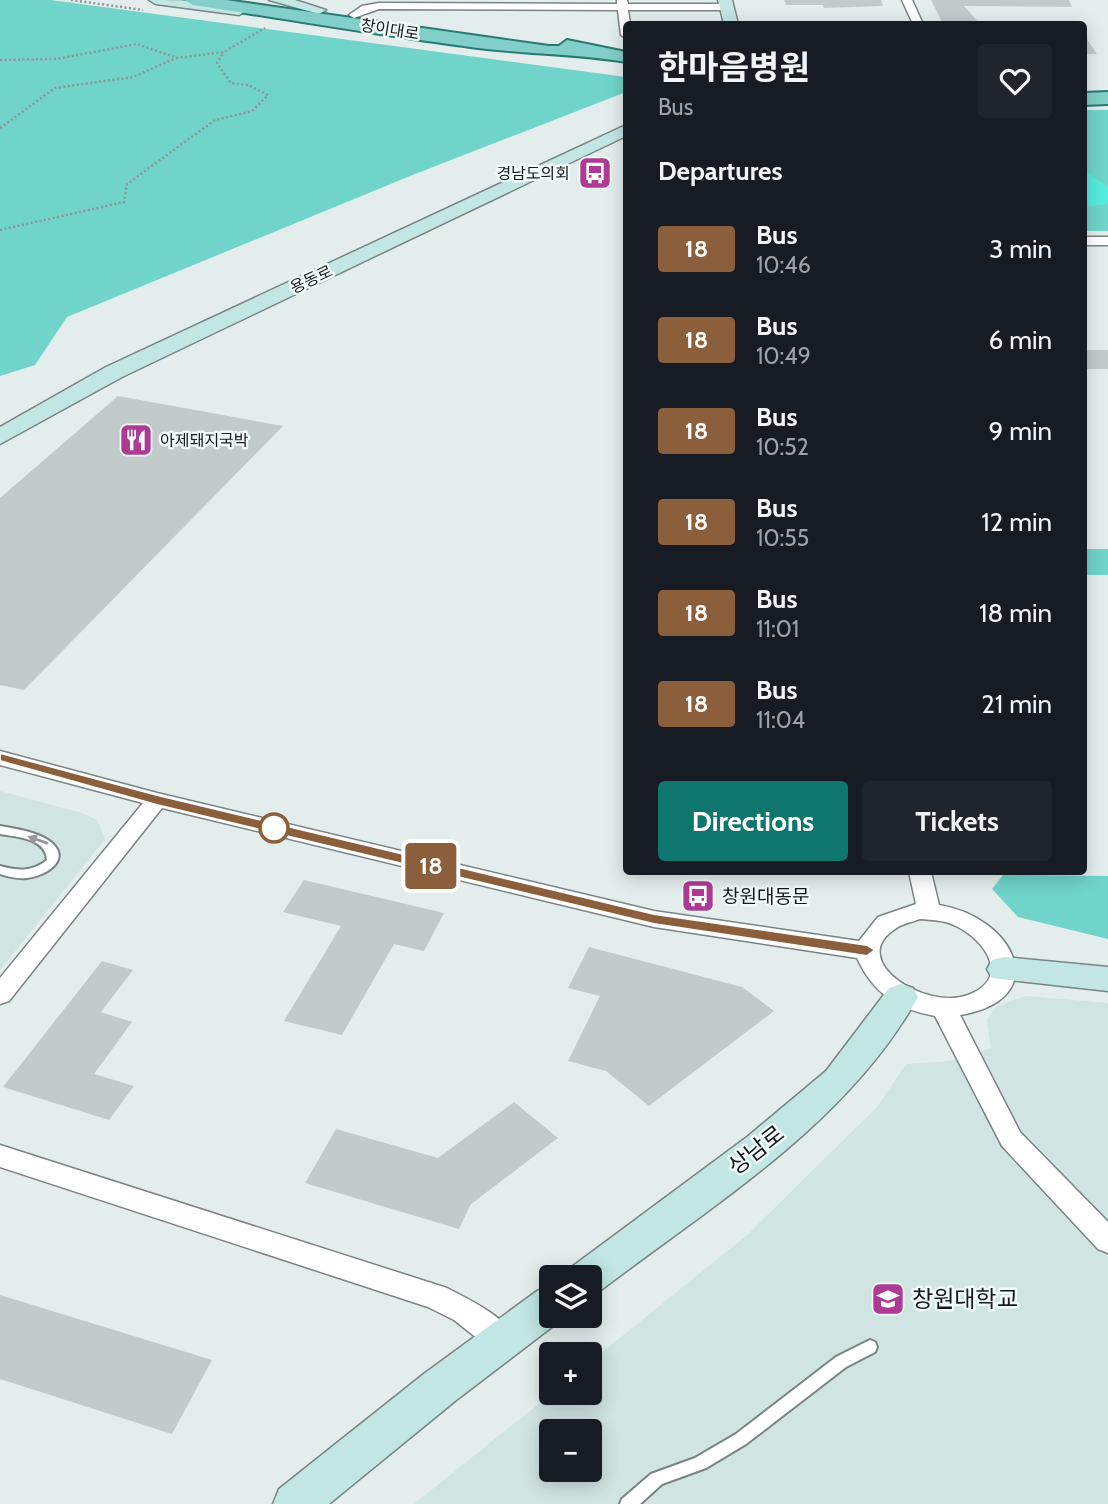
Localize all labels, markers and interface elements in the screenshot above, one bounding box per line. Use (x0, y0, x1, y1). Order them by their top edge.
street label: 창이대로 (359, 16, 421, 44)
button: heart (978, 44, 1052, 118)
text: 한마음병원 (658, 47, 810, 87)
text: Bus (658, 93, 693, 121)
bus stop icon: 경남도의회 (576, 154, 614, 192)
text: Departures (658, 155, 782, 187)
place label: 경남도의회 (496, 164, 570, 183)
text: Bus (756, 219, 797, 251)
text: 3 min (989, 233, 1052, 265)
text: 18 (685, 234, 708, 263)
text: 10:46 (756, 251, 811, 279)
street label: 용동로 (287, 261, 335, 297)
text: Bus (756, 310, 797, 342)
text: 6 min (989, 324, 1052, 356)
text: 18 (685, 325, 708, 354)
text: 10:49 (756, 342, 811, 370)
text: Bus (756, 401, 797, 433)
text: 9 min (989, 415, 1052, 447)
text: 18 (685, 416, 708, 445)
restaurant icon: 아제돼지국박 (117, 421, 155, 459)
place label: 아제돼지국박 (160, 431, 249, 450)
text: 10:52 (756, 433, 809, 461)
text: Bus (756, 492, 797, 524)
text: 12 min (981, 506, 1052, 538)
text: 18 (685, 507, 708, 536)
text: 10:55 (756, 524, 809, 552)
text: Bus (756, 583, 797, 615)
text: 18 min (979, 597, 1052, 629)
text: 18 (685, 598, 708, 627)
text: 11:01 (756, 615, 799, 643)
text: Bus (756, 674, 797, 706)
text: 21 min (981, 688, 1052, 720)
text: 18 (685, 689, 708, 718)
text: 11:04 (756, 706, 805, 734)
button: Directions (658, 781, 848, 861)
button: Tickets (862, 781, 1052, 861)
unlabelled marker (259, 813, 289, 843)
one-way arrow (27, 834, 48, 845)
line badge: 18 (400, 843, 462, 889)
text: 18 (419, 851, 443, 880)
bus stop icon: 창원대동문 (679, 877, 717, 915)
place label: 창원대동문 (722, 885, 809, 908)
street label: 상남로 (722, 1119, 790, 1181)
map controls (539, 1265, 602, 1482)
button: layers (539, 1265, 602, 1328)
school or university icon: 창원대학교 (869, 1280, 907, 1318)
place label: 창원대학교 (912, 1285, 1018, 1313)
button: + (539, 1342, 602, 1405)
button: − (539, 1419, 602, 1482)

